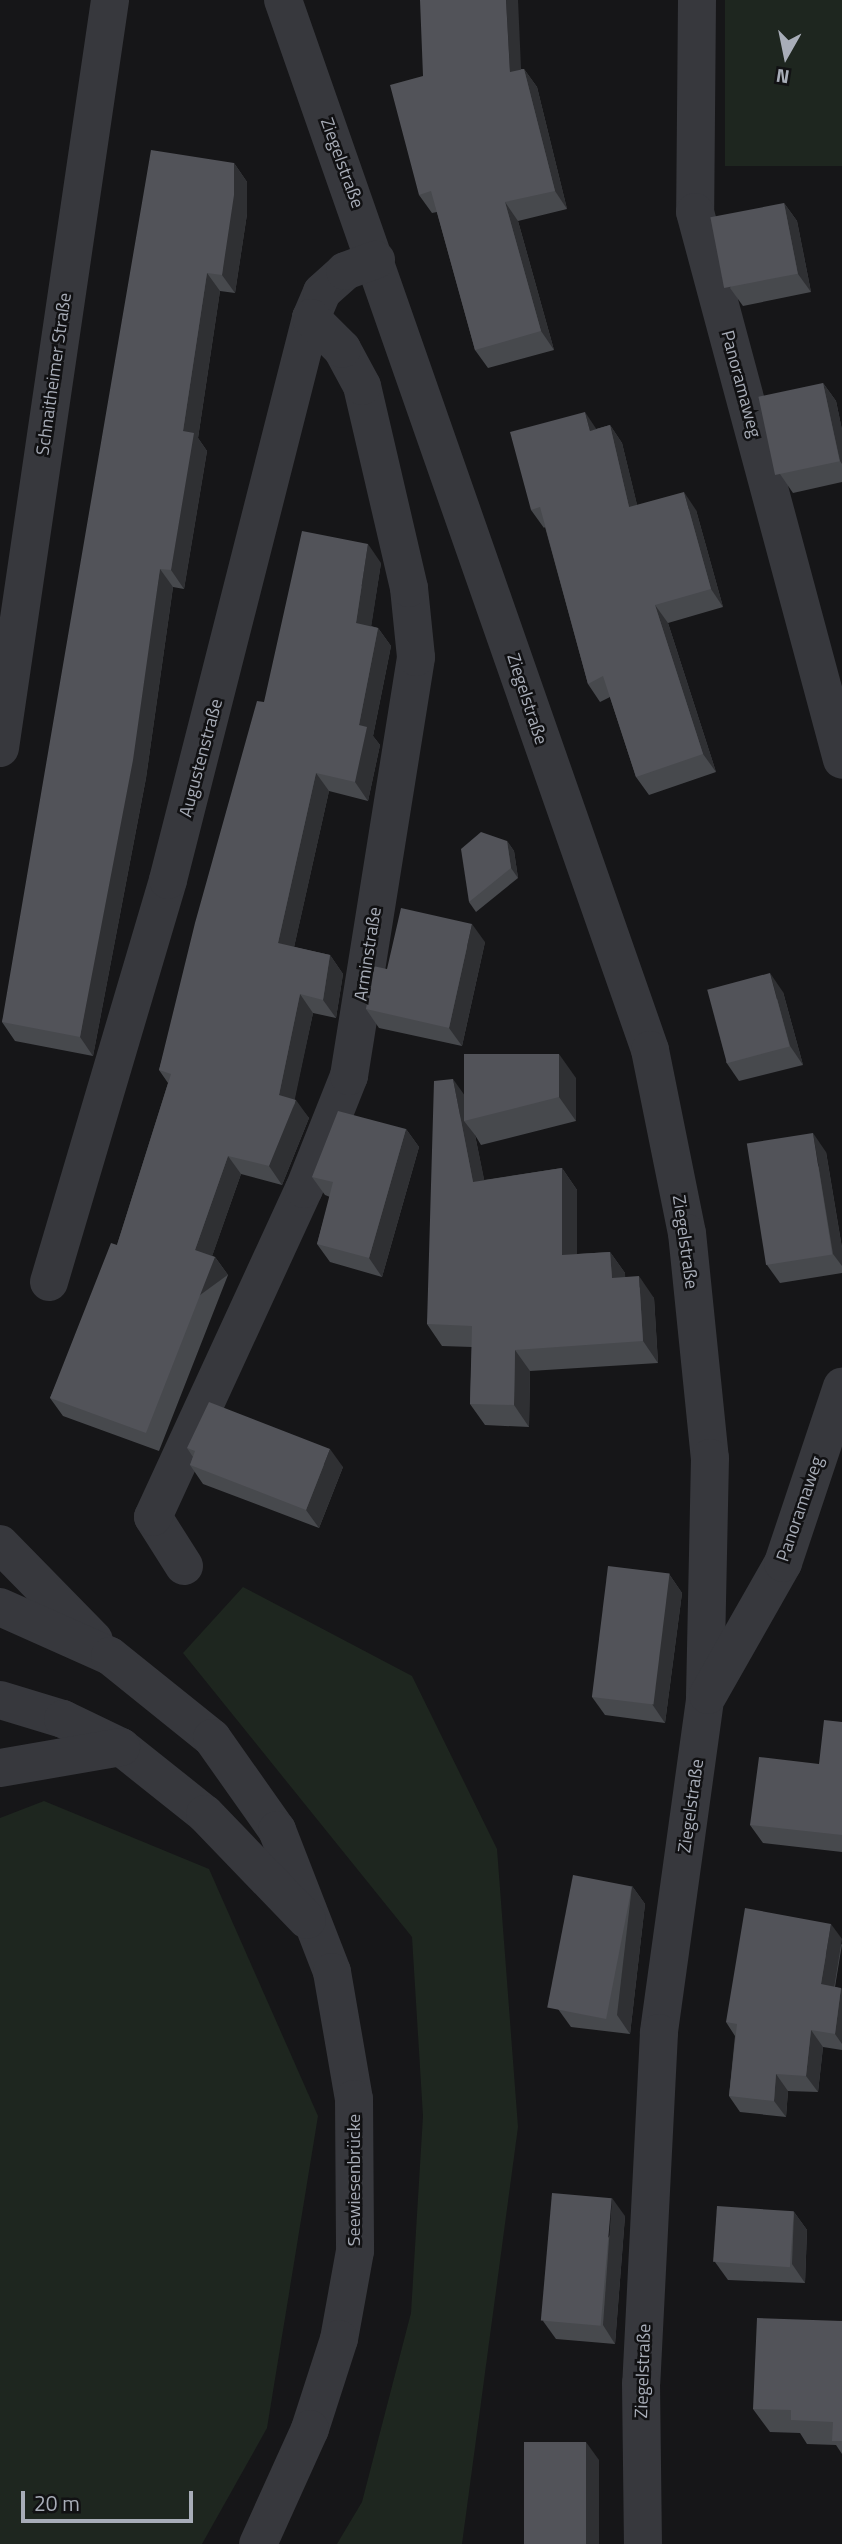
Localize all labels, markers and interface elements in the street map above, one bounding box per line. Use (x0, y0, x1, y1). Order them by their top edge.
north arrow (751, 21, 821, 91)
text: N (774, 62, 791, 93)
street label: Ziegelstraße (316, 115, 368, 211)
street label: Schnaitheimer Straße (32, 291, 76, 457)
street label: Panoramaweg (716, 328, 766, 440)
street label: Ziegelstraße (502, 651, 552, 747)
street label: Augustenstraße (175, 696, 227, 820)
street label: Arminstraße (350, 905, 386, 1003)
street label: Ziegelstraße (668, 1194, 702, 1290)
street label: Panoramaweg (772, 1453, 828, 1565)
street label: Ziegelstraße (674, 1758, 708, 1854)
street label: Seewiesenbrücke (343, 2114, 365, 2246)
street label: Ziegelstraße (631, 2323, 655, 2419)
scale bar (24, 2478, 196, 2522)
text: 20 m (34, 2487, 80, 2519)

